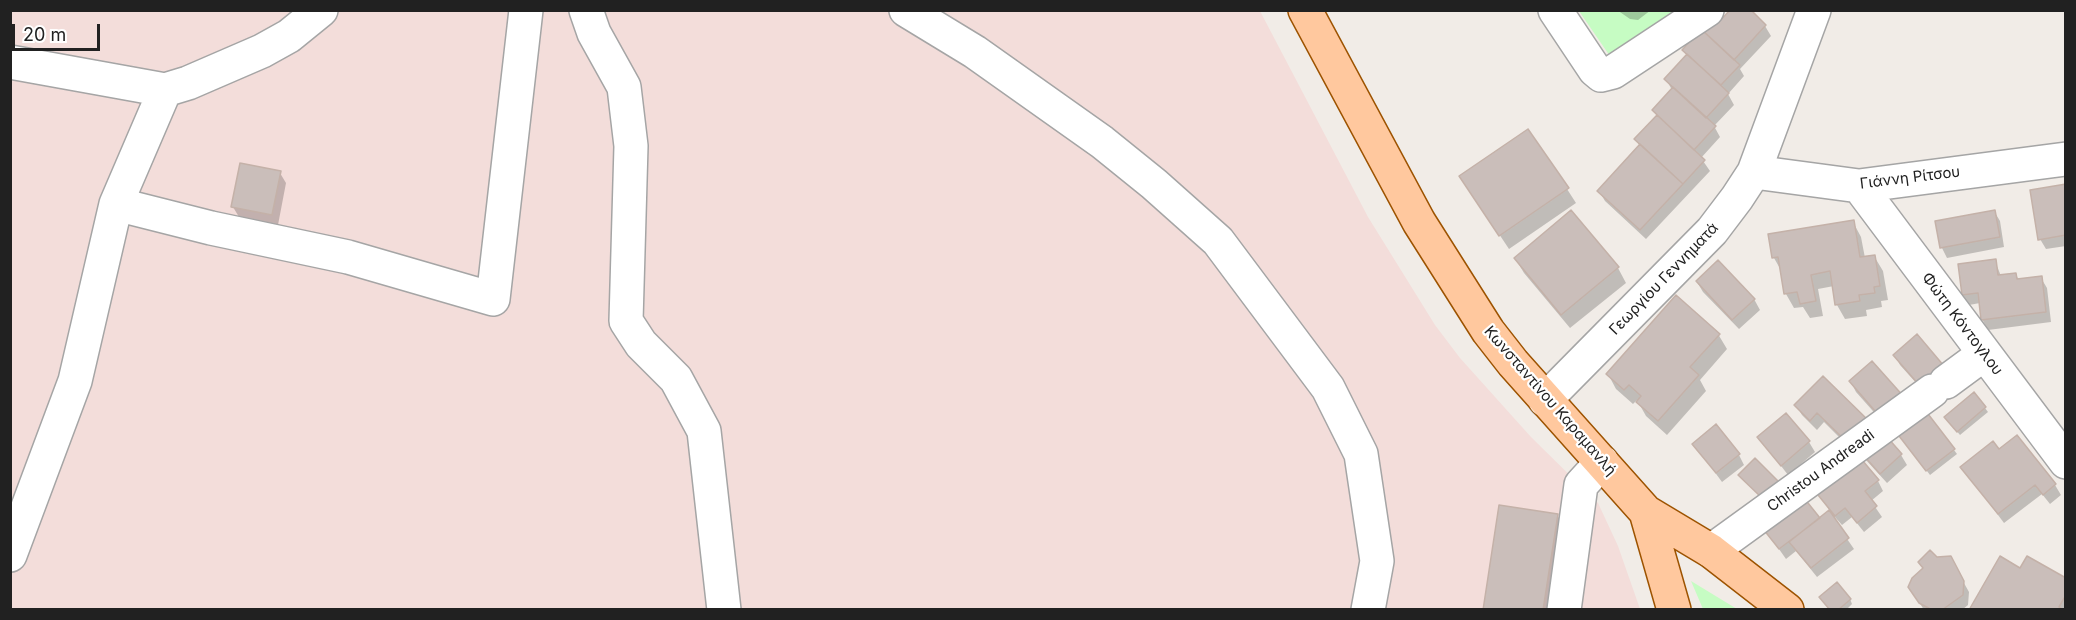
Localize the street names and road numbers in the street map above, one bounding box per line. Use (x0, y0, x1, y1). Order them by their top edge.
street label: Γιάννη Ρίτσου (1859, 163, 1961, 193)
street label: Γεωργίου Γεννηματά (1606, 219, 1722, 339)
street label: Φώτη Κόντογλου (1918, 269, 2006, 379)
street label: Κωνσταντίνου Καραμανλή (1480, 323, 1620, 479)
street label: Christou Andreadi (1764, 426, 1878, 516)

